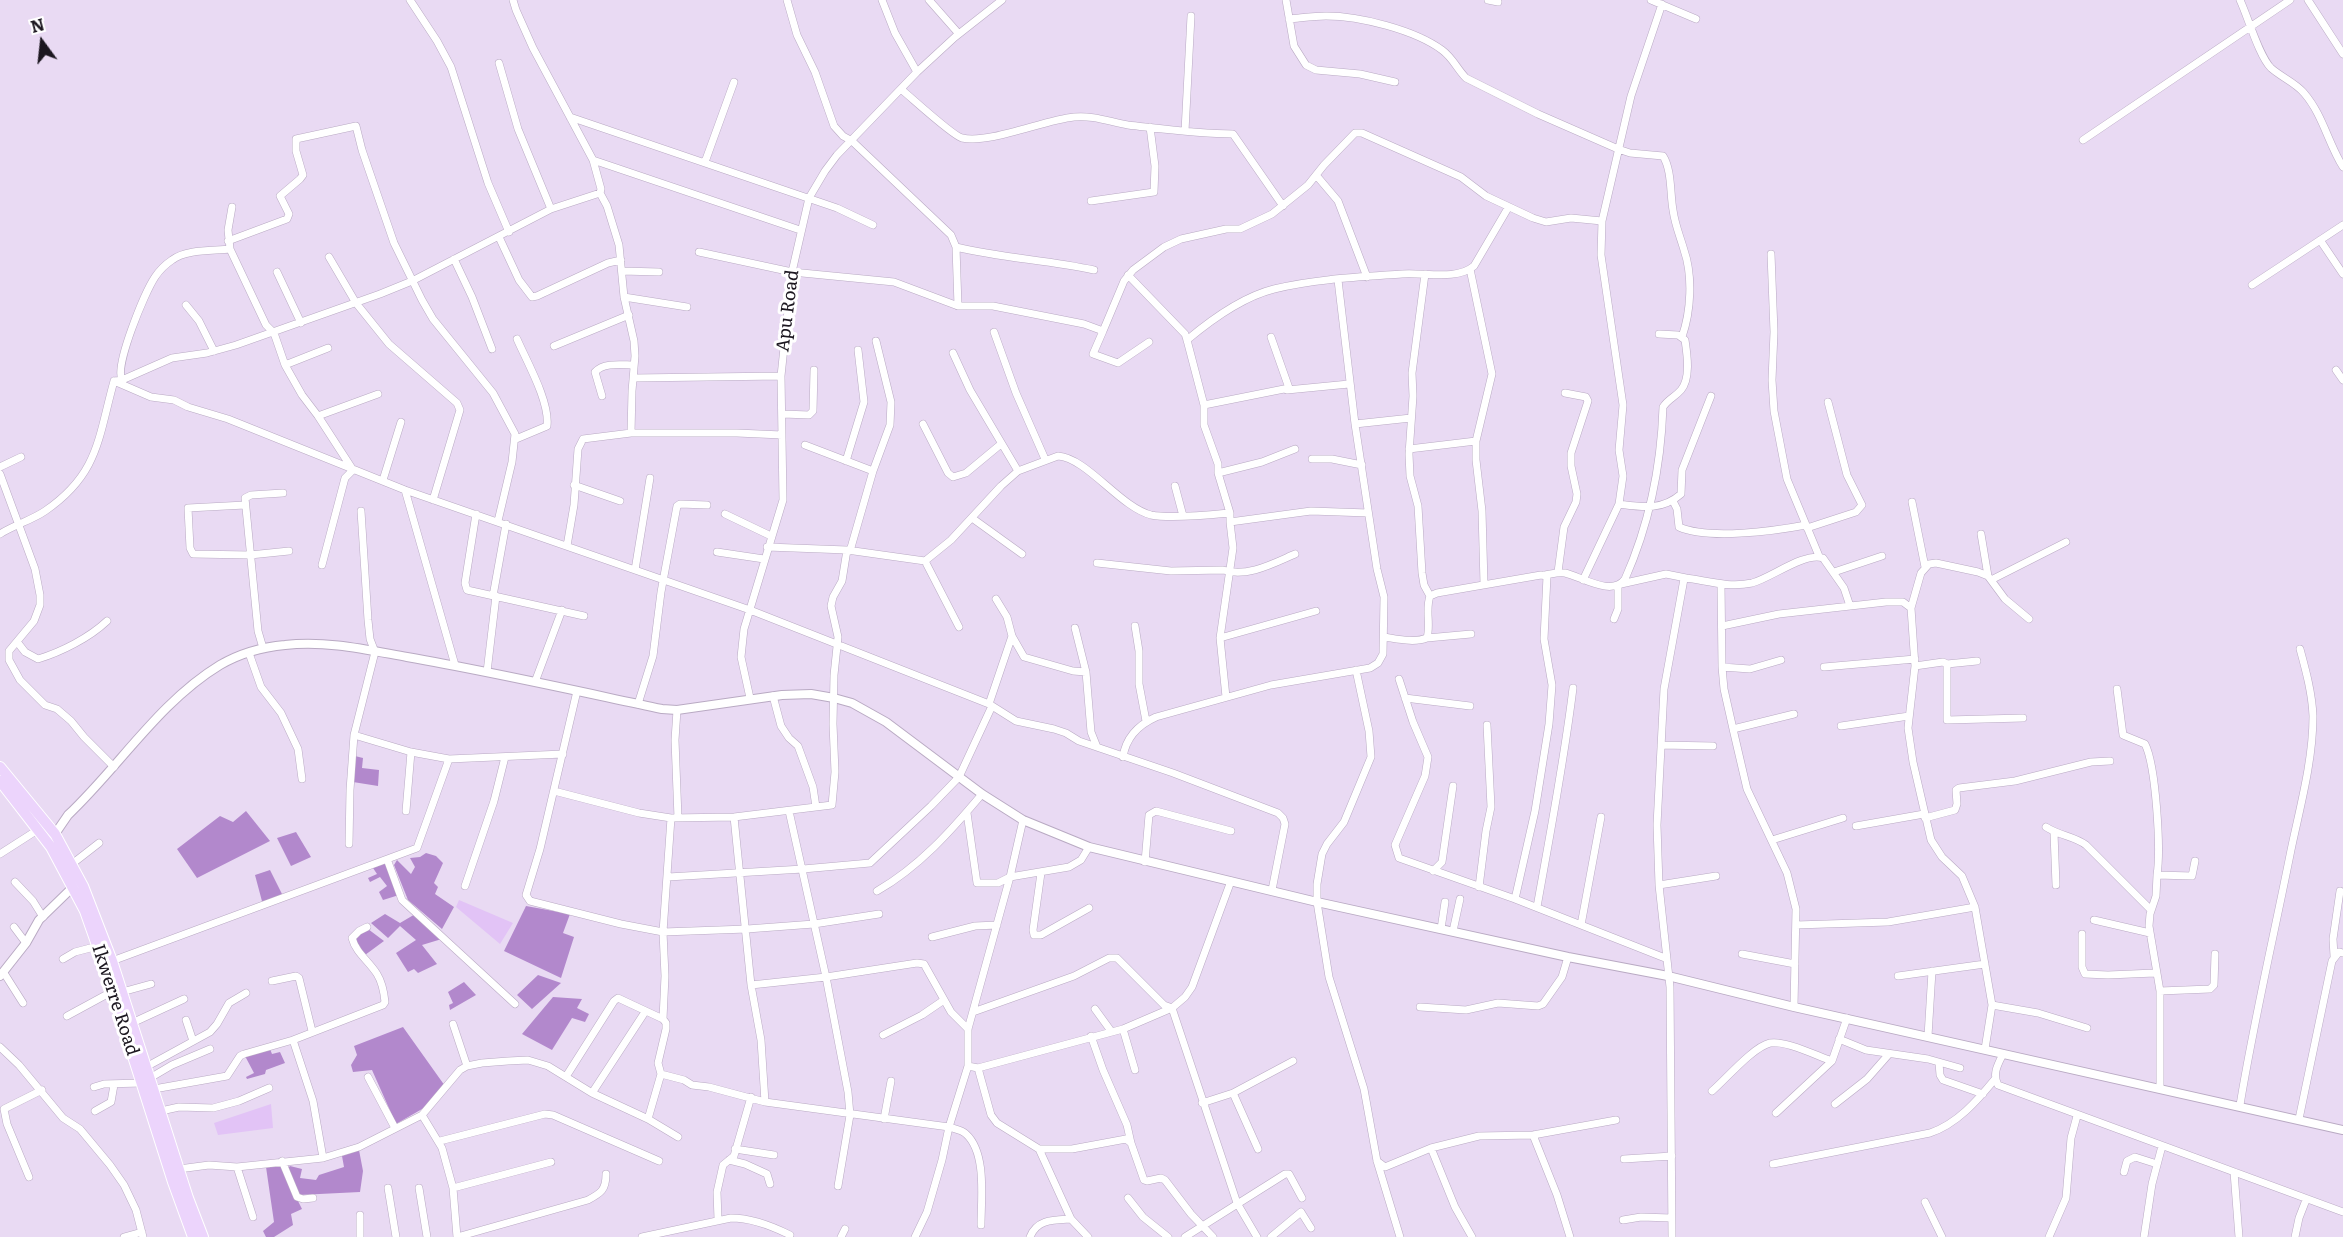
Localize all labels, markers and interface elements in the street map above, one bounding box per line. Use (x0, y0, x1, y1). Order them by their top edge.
text: N (28, 11, 47, 38)
north arrow (12, 12, 72, 72)
street label: Apu Road (772, 269, 804, 353)
street label: Ikwerre Road (87, 942, 143, 1058)

